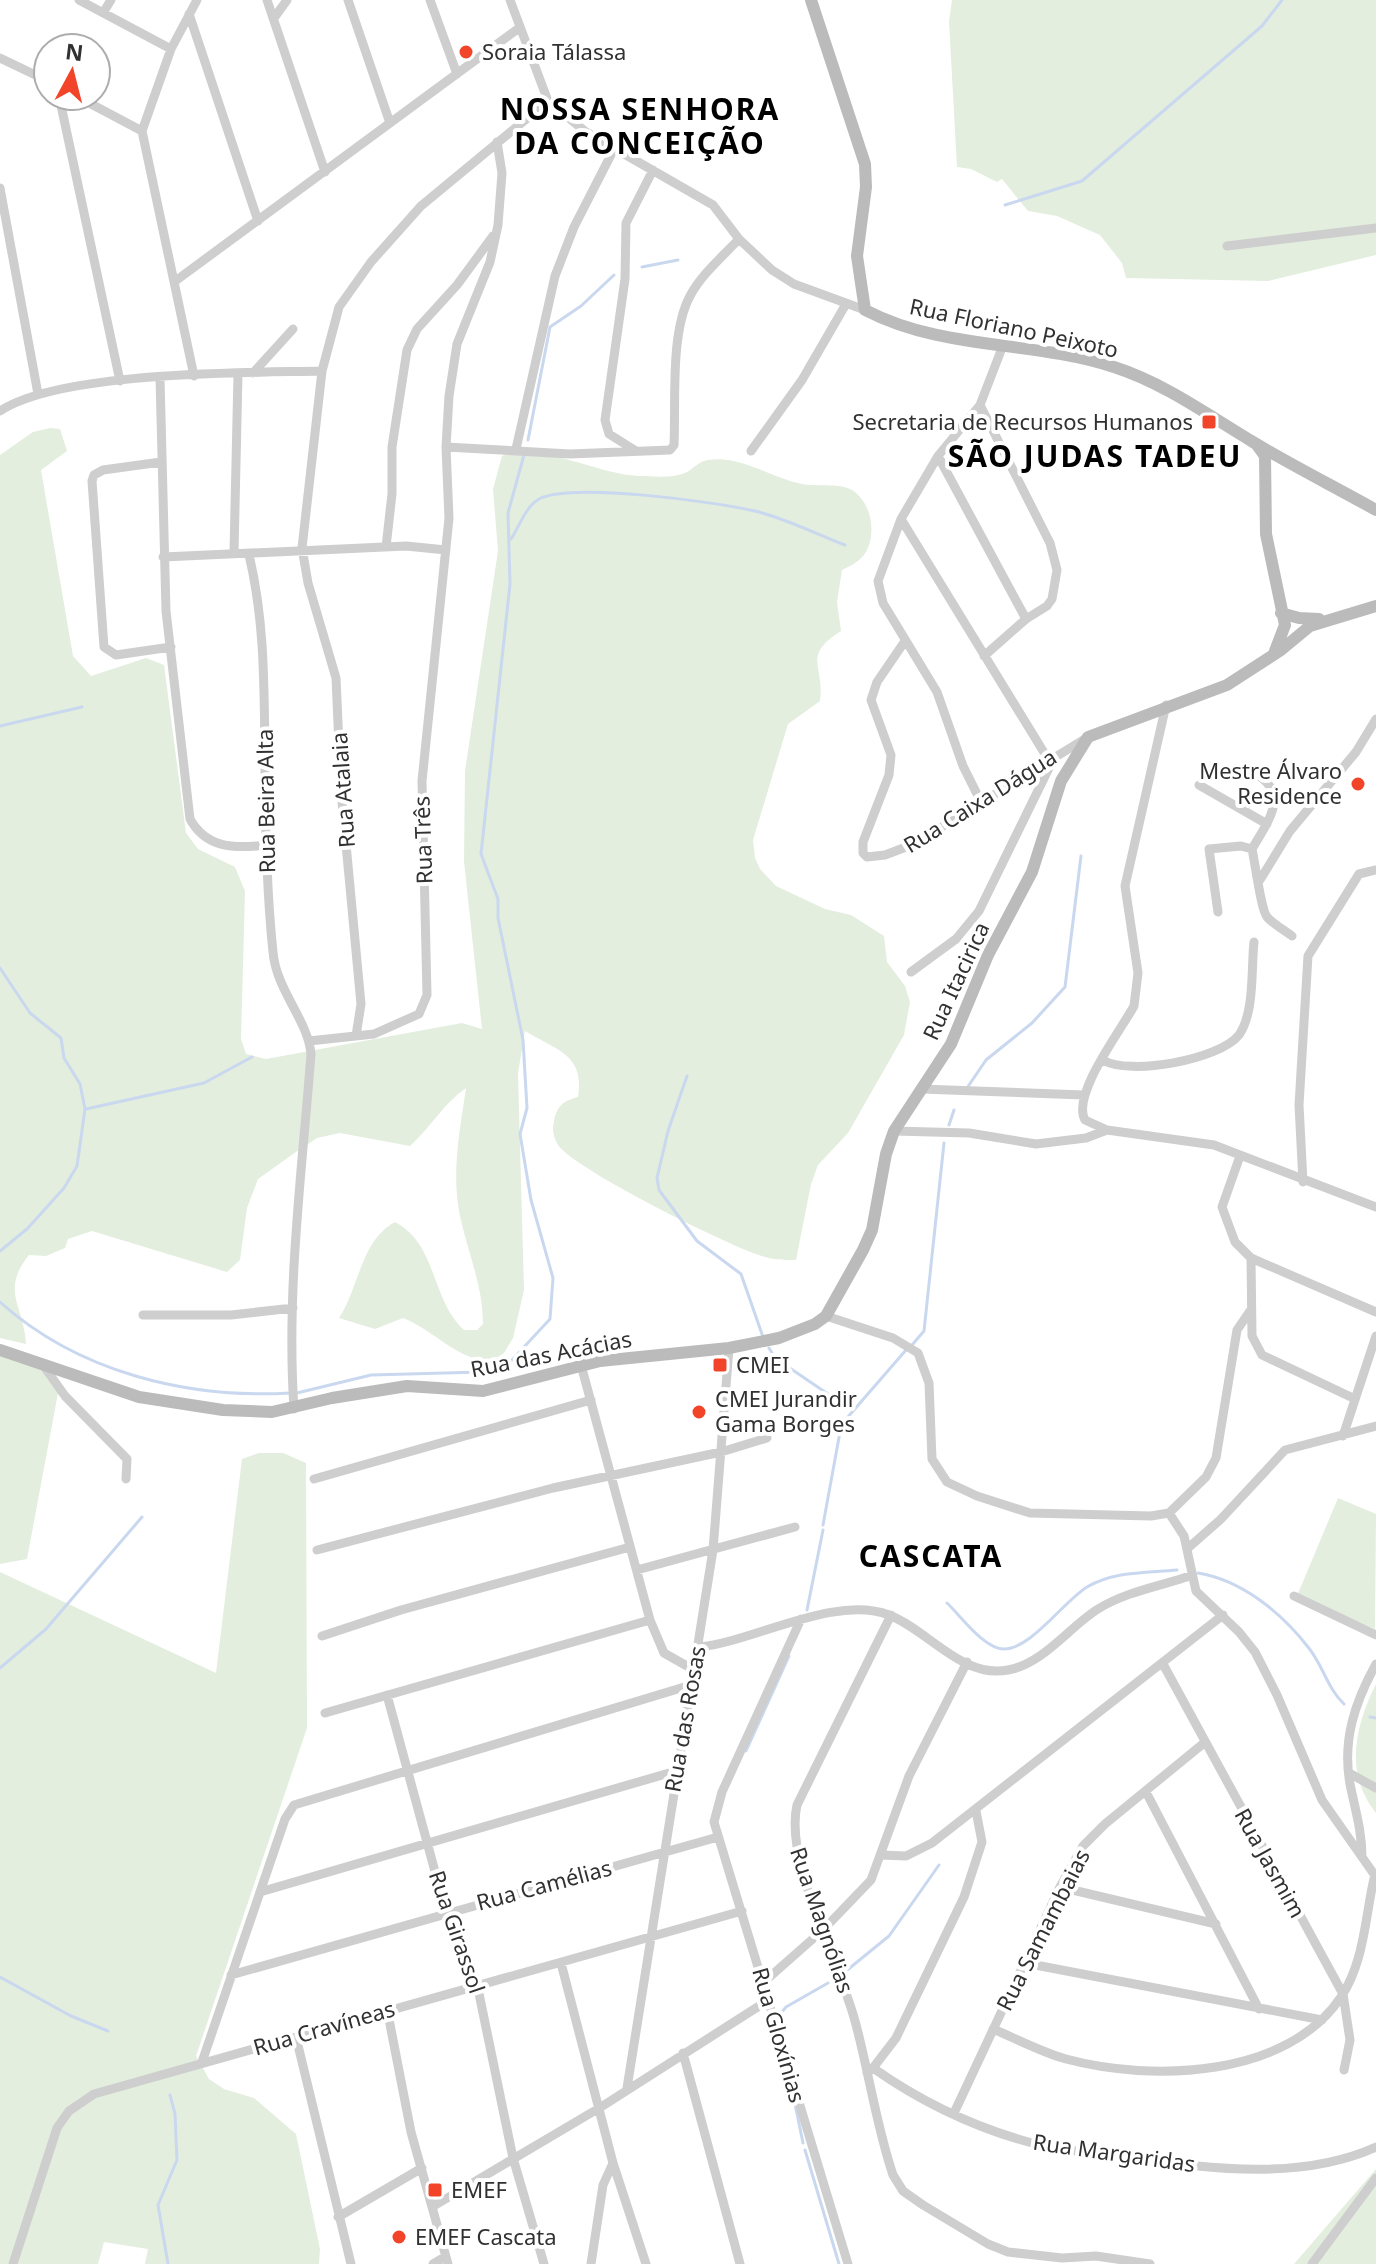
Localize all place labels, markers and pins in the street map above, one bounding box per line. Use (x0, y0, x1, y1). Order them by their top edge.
place label: Soraia Tálassa (482, 36, 626, 66)
marker: Soraia Tálassa (457, 43, 475, 61)
place label: Secretaria de Recursos Humanos (852, 406, 1193, 436)
marker: Secretaria de Recursos Humanos (1200, 413, 1218, 431)
place label: Mestre Álvaro Residence (1199, 755, 1342, 810)
marker: Mestre Álvaro Residence (1349, 775, 1367, 793)
place label: CMEI (736, 1349, 790, 1379)
marker: CMEI (711, 1356, 729, 1374)
place label: CMEI Jurandir Gama Borges (715, 1383, 857, 1438)
marker: CMEI Jurandir Gama Borges (690, 1403, 708, 1421)
place label: EMEF (451, 2174, 507, 2204)
marker: EMEF (426, 2181, 444, 2199)
place label: EMEF Cascata (415, 2221, 557, 2251)
marker: EMEF Cascata (390, 2228, 408, 2246)

